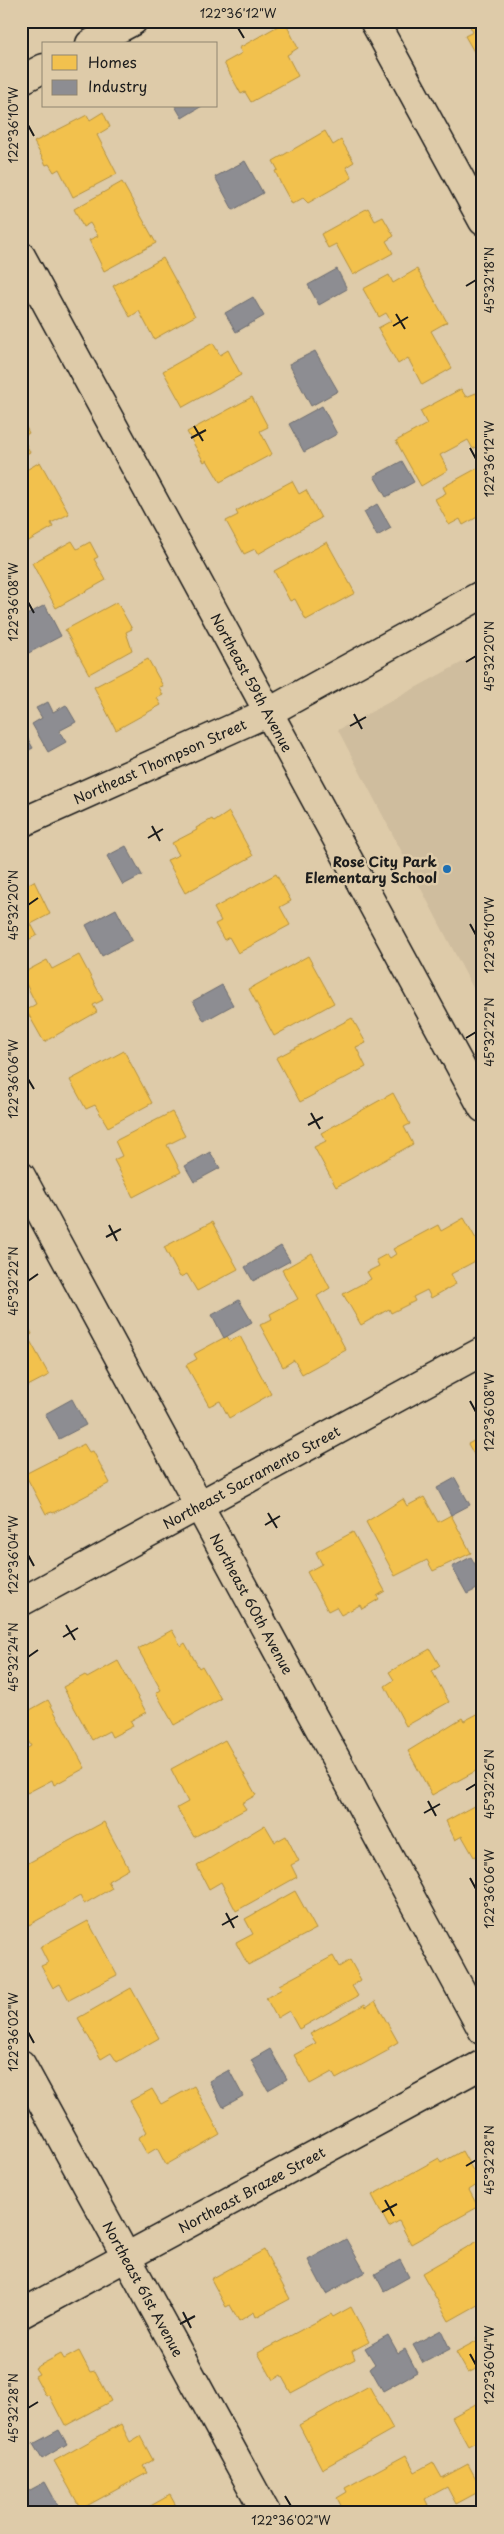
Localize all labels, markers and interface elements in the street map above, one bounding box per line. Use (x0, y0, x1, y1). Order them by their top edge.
text: 122°36'12"W (200, 4, 277, 22)
legend (42, 42, 218, 108)
text: Homes (88, 50, 137, 73)
text: Industry (88, 74, 147, 97)
text: 122°36'10"W (4, 86, 22, 163)
text: 45°32'18"N (480, 247, 498, 313)
text: 122°36'12"W (480, 420, 498, 497)
text: 122°36'08"W (4, 562, 22, 641)
street label: Northeast 59th Avenue (206, 609, 299, 756)
text: 45°32'20"N (480, 621, 498, 691)
street label: Northeast Thompson Street (70, 713, 250, 809)
place label: Rose City Park Elementary School (305, 851, 438, 888)
marker: Rose City Park Elementary School (441, 863, 453, 875)
text: 45°32'20"N (4, 870, 22, 940)
text: 122°36'10"W (480, 896, 498, 973)
text: 45°32'22"N (480, 997, 498, 1067)
text: 122°36'06"W (4, 1038, 22, 1119)
text: 45°32'22"N (4, 1246, 22, 1316)
text: 122°36'08"W (480, 1372, 498, 1451)
street label: Northeast Sacramento Street (159, 1420, 344, 1534)
text: 122°36'04"W (4, 1515, 22, 1595)
street label: Northeast 60th Avenue (205, 1529, 299, 1678)
text: 45°32'24"N (4, 1622, 22, 1692)
text: 45°32'26"N (480, 1749, 498, 1819)
text: 122°36'06"W (480, 1848, 498, 1929)
text: 122°36'02"W (4, 1992, 22, 2072)
text: 45°32'28"N (480, 2125, 498, 2195)
street label: Northeast Brazee Street (174, 2141, 329, 2238)
street label: Northeast 61st Avenue (98, 2217, 189, 2361)
text: 122°36'04"W (480, 2325, 498, 2405)
text: 45°32'28"N (4, 2373, 22, 2443)
text: 122°36'02"W (251, 2511, 331, 2529)

